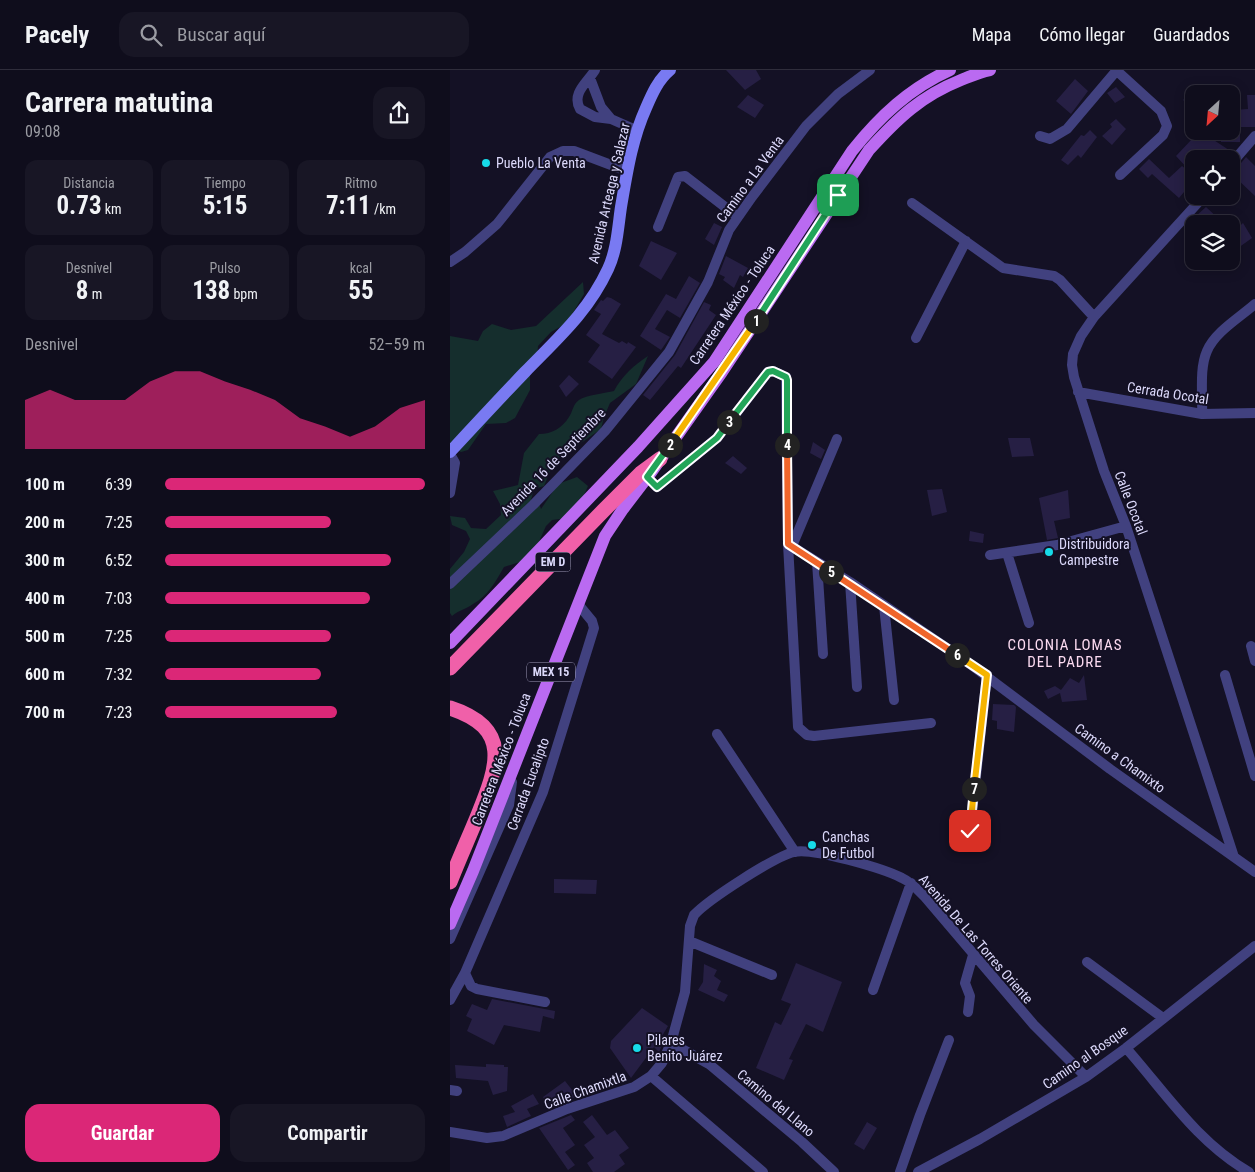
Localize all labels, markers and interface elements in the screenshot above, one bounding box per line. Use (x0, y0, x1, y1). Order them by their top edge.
search box (119, 12, 469, 57)
text: Pacely (25, 21, 89, 49)
icon: search (137, 21, 165, 49)
text: Buscar aquí (177, 23, 266, 46)
text: Mapa (972, 24, 1011, 45)
text: Cómo llegar (1039, 24, 1125, 45)
text: Guardados (1153, 24, 1230, 45)
north arrow (1185, 85, 1240, 140)
map controls (1185, 85, 1240, 270)
text: Carrera matutina (25, 86, 213, 119)
button: share (373, 87, 425, 139)
street label: Avenida Arteaga y Salazar (585, 121, 633, 265)
text: 09:08 (25, 122, 60, 141)
street label: Camino a La Venta (713, 132, 787, 226)
button: locate (1185, 150, 1240, 205)
place label: Pueblo La Venta (496, 155, 586, 171)
marker: Pueblo La Venta (480, 157, 492, 169)
pin (817, 174, 859, 216)
text: Distancia (63, 175, 115, 191)
text: Tiempo (204, 175, 246, 191)
text: Ritmo (345, 175, 377, 191)
icon: arrive (824, 181, 852, 209)
text: 0.73 (56, 191, 102, 220)
text: 5:15 (203, 191, 247, 220)
text: 7:11 (326, 191, 371, 220)
text: km (102, 201, 122, 217)
text: /km (371, 201, 396, 217)
button: layers (1185, 215, 1240, 270)
street label: Carretera México - Toluca (686, 242, 778, 368)
text: Desnivel (66, 260, 112, 276)
text: Pulso (209, 260, 241, 276)
text: kcal (350, 260, 372, 276)
text: 8 (76, 276, 88, 305)
text: 138 (192, 276, 230, 305)
text: 55 (348, 276, 374, 305)
text: m (88, 286, 102, 302)
text: bpm (230, 286, 258, 302)
pin: 1 (744, 308, 768, 334)
text: 1 (753, 313, 760, 329)
text: Desnivel (25, 335, 78, 354)
text: 52–59 m (369, 335, 425, 354)
street label: Cerrada Ocotal (1126, 379, 1210, 407)
street label: Avenida 16 de Septiembre (497, 404, 609, 519)
pin: 3 (716, 410, 742, 434)
text: 3 (726, 414, 733, 430)
pin: 2 (658, 432, 682, 458)
pin: 4 (774, 432, 800, 458)
text: 2 (667, 437, 674, 453)
text: 4 (784, 437, 791, 453)
street label: Calle Ocotal (1112, 469, 1150, 537)
text: 100 m (25, 475, 65, 494)
text: 6:39 (105, 475, 132, 494)
text: 200 m (25, 513, 65, 532)
text: 7:25 (105, 513, 132, 532)
place label: Distribuidora Campestre (1059, 536, 1130, 568)
marker: Distribuidora Campestre (1043, 546, 1055, 558)
text: 300 m (25, 551, 65, 570)
text: 6:52 (105, 551, 132, 570)
road number: EM D (536, 552, 570, 572)
pin: 5 (818, 560, 844, 584)
text: 5 (828, 564, 835, 580)
text: 400 m (25, 589, 65, 608)
text: 7:03 (105, 589, 132, 608)
text: 500 m (25, 627, 65, 646)
text: 7:25 (105, 627, 132, 646)
district label: COLONIA LOMAS DEL PADRE (1007, 636, 1123, 671)
pin: 6 (944, 642, 970, 668)
text: 6 (954, 647, 961, 663)
road number: MEX 15 (527, 662, 575, 682)
text: 600 m (25, 665, 65, 684)
text: 7:32 (105, 665, 132, 684)
street label: Carretera México - Toluca (468, 690, 534, 828)
text: 700 m (25, 703, 65, 722)
text: 7:23 (105, 703, 132, 722)
street label: Camino a Chamixto (1072, 720, 1168, 796)
street label: Cerrada Eucalipto (504, 735, 552, 833)
pin: 7 (962, 776, 986, 802)
text: 7 (971, 781, 978, 797)
pin (949, 810, 991, 852)
icon: check (956, 817, 984, 845)
place label: Canchas De Futbol (822, 829, 874, 861)
marker: Canchas De Futbol (806, 839, 818, 851)
street label: Avenida De Las Torres Oriente (916, 871, 1037, 1007)
street label: Camino al Bosque (1039, 1022, 1131, 1092)
place label: Pilares Benito Juárez (647, 1032, 723, 1064)
marker: Pilares Benito Juárez (631, 1042, 643, 1054)
street label: Camino del Llano (734, 1066, 818, 1140)
street label: Calle Chamixtla (542, 1068, 628, 1112)
button: Guardar (25, 1104, 220, 1162)
button: Compartir (230, 1104, 425, 1162)

